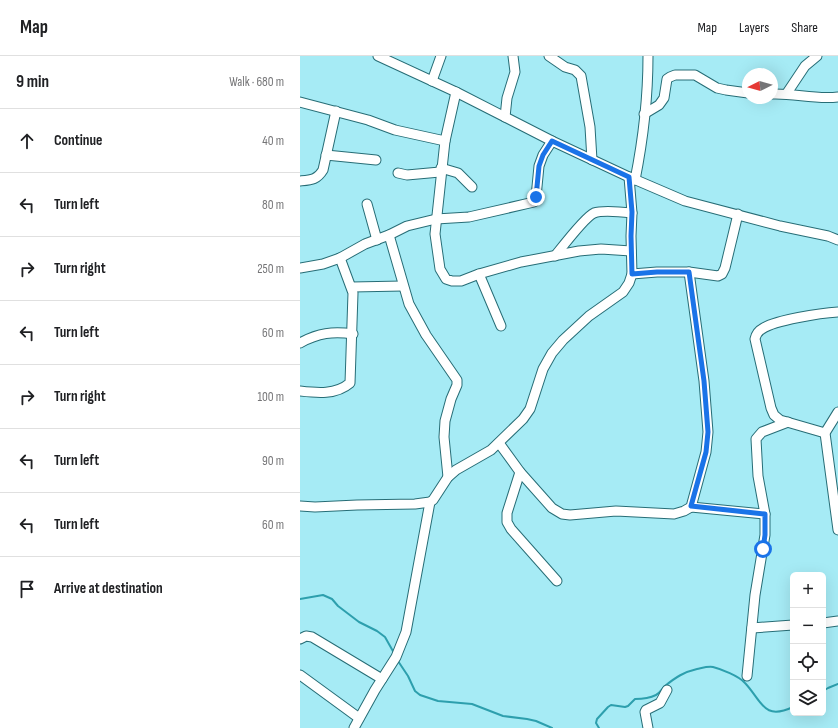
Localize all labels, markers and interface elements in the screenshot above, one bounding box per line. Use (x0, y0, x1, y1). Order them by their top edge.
text: Map (20, 16, 48, 39)
text: Map (697, 19, 717, 36)
text: Layers (739, 19, 769, 36)
text: Share (791, 19, 818, 36)
north arrow (742, 68, 778, 104)
text: 9 min (16, 72, 49, 92)
text: Walk · 680 m (229, 74, 284, 90)
icon: ahead (16, 130, 38, 152)
text: Continue (54, 131, 103, 150)
text: 40 m (262, 133, 284, 149)
route end (527, 188, 545, 206)
icon: left (16, 194, 38, 216)
text: Turn left (54, 195, 99, 214)
text: 80 m (262, 197, 284, 213)
icon: right (16, 258, 38, 280)
text: Turn right (54, 259, 106, 278)
text: 250 m (257, 261, 284, 277)
icon: left (16, 322, 38, 344)
text: Turn left (54, 323, 99, 342)
text: 60 m (262, 325, 284, 341)
icon: right (16, 386, 38, 408)
text: Turn right (54, 387, 106, 406)
text: 100 m (257, 389, 284, 405)
icon: left (16, 450, 38, 472)
text: Turn left (54, 451, 99, 470)
text: 90 m (262, 453, 284, 469)
icon: left (16, 514, 38, 536)
text: Turn left (54, 515, 99, 534)
text: 60 m (262, 517, 284, 533)
route start (754, 540, 772, 558)
map controls (790, 572, 826, 716)
button: + (790, 572, 826, 608)
icon: arrive (16, 578, 38, 600)
text: Arrive at destination (54, 579, 163, 598)
button: − (790, 608, 826, 644)
button: locate (790, 644, 826, 680)
button: layers (790, 680, 826, 716)

